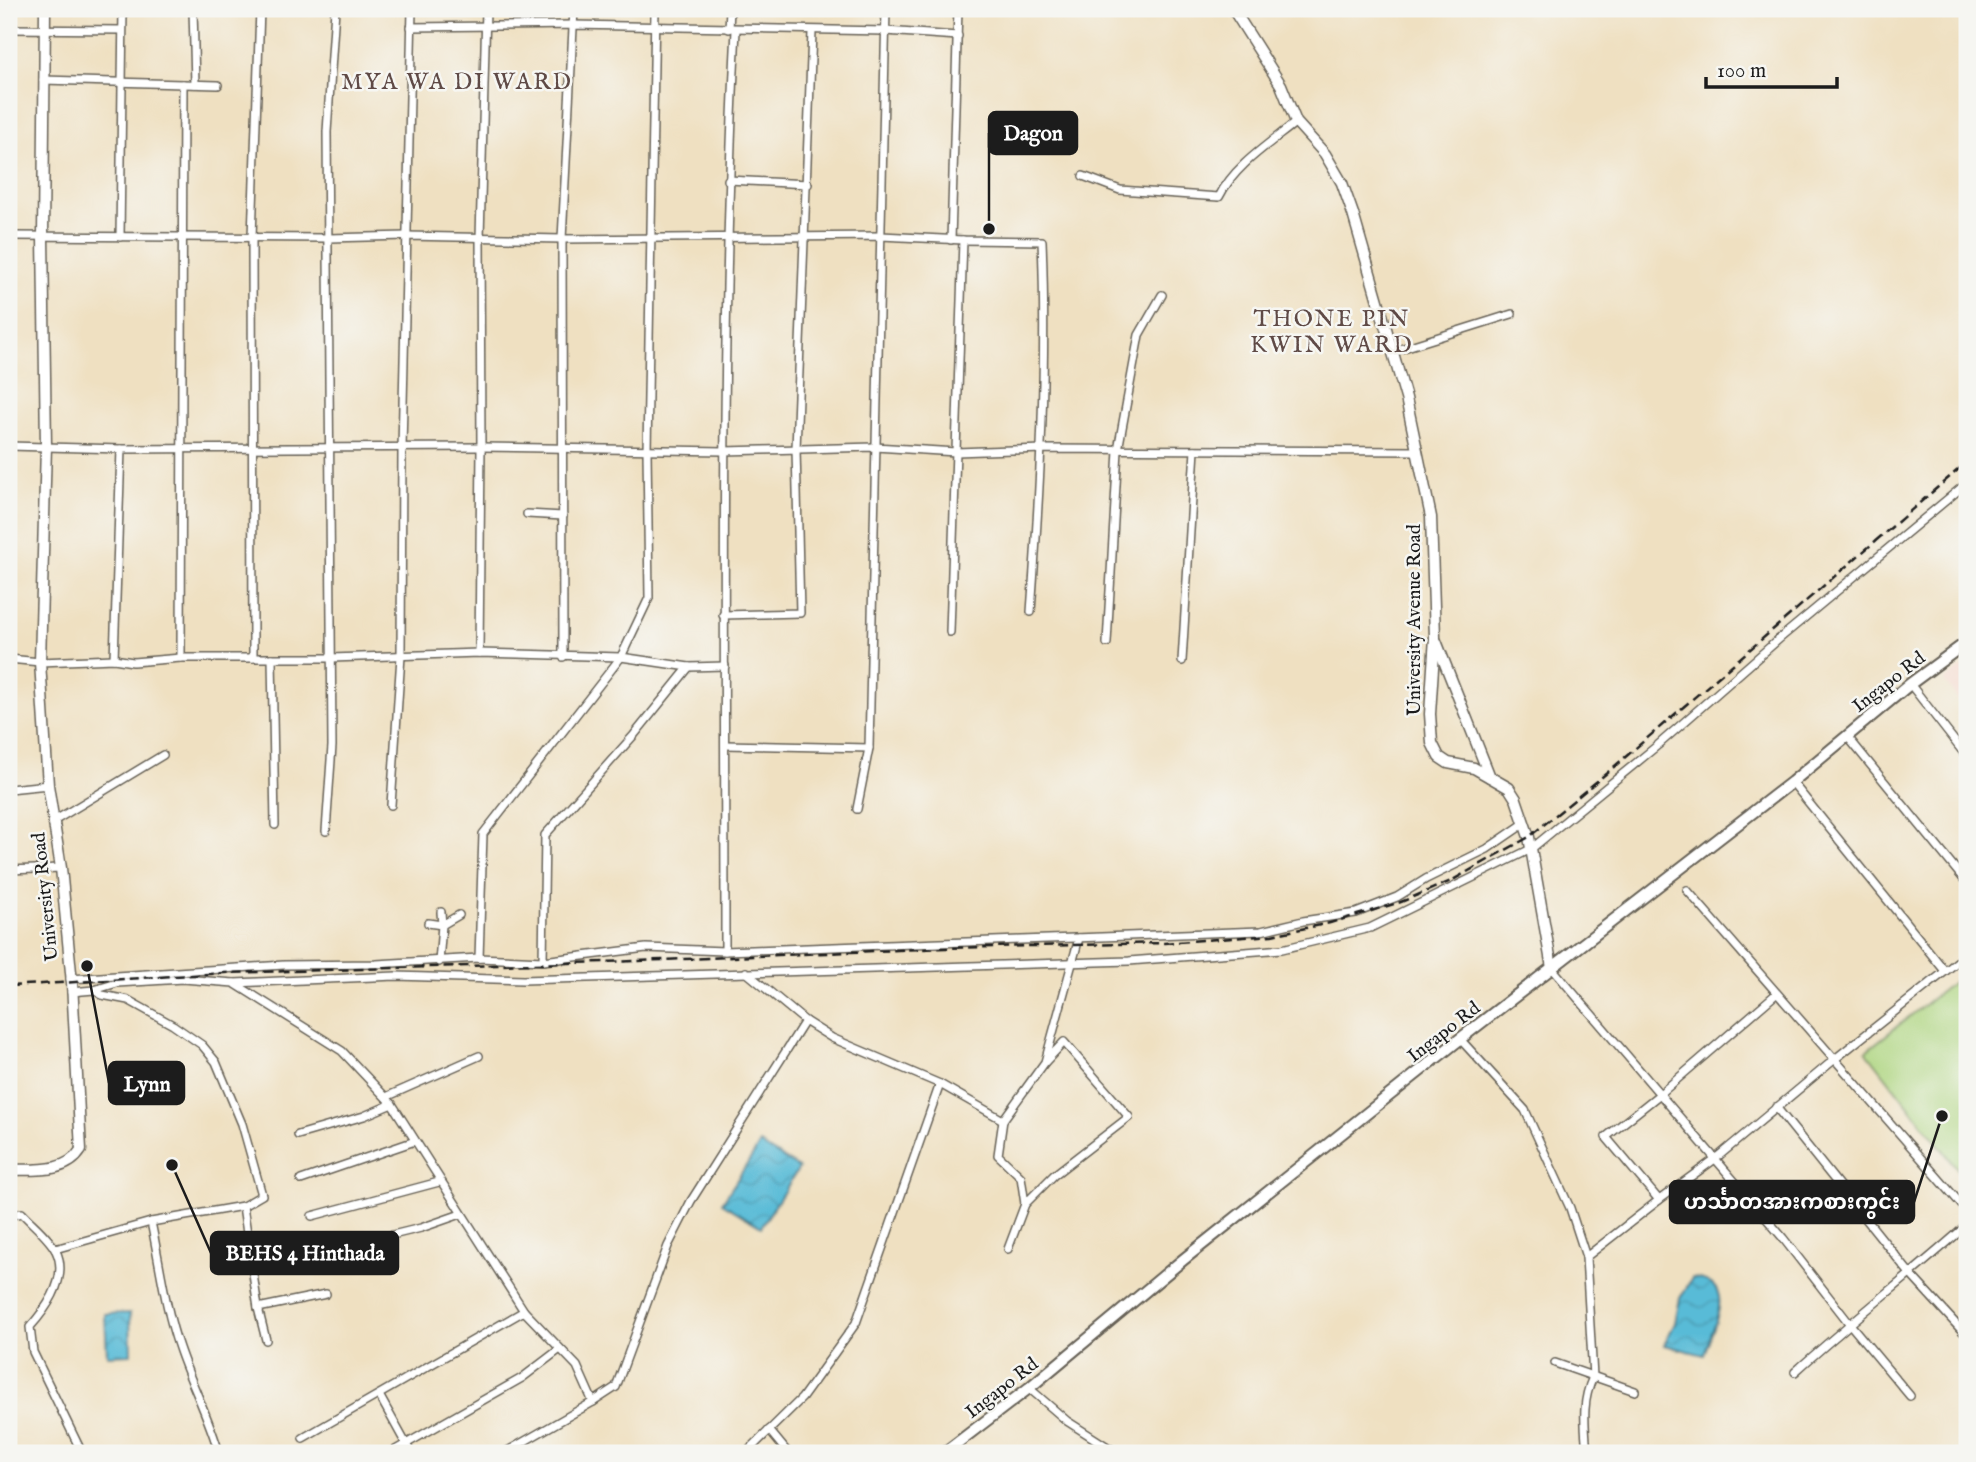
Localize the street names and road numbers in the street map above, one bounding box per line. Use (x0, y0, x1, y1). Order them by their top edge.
street label: University Avenue Road (1403, 523, 1427, 716)
street label: Ingapo Rd (1848, 646, 1931, 719)
street label: University Road (27, 830, 65, 962)
street label: Ingapo Rd (1403, 996, 1486, 1069)
street label: Ingapo Rd (961, 1352, 1044, 1425)

